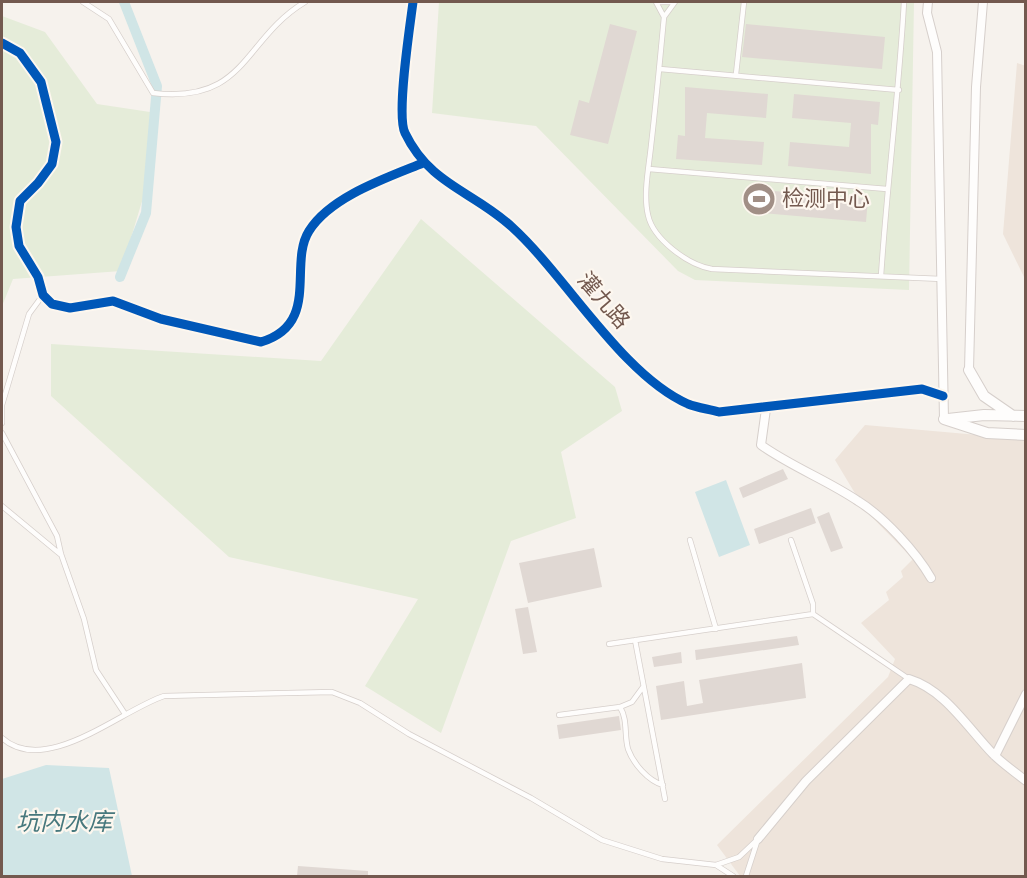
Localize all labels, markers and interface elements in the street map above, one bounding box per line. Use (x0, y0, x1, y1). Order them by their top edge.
sports icon: 检测中心 (741, 181, 777, 217)
place label: 检测中心 (782, 186, 870, 213)
street label: 灌九路 (571, 267, 635, 335)
water label: 坑内水库 (16, 808, 116, 837)

